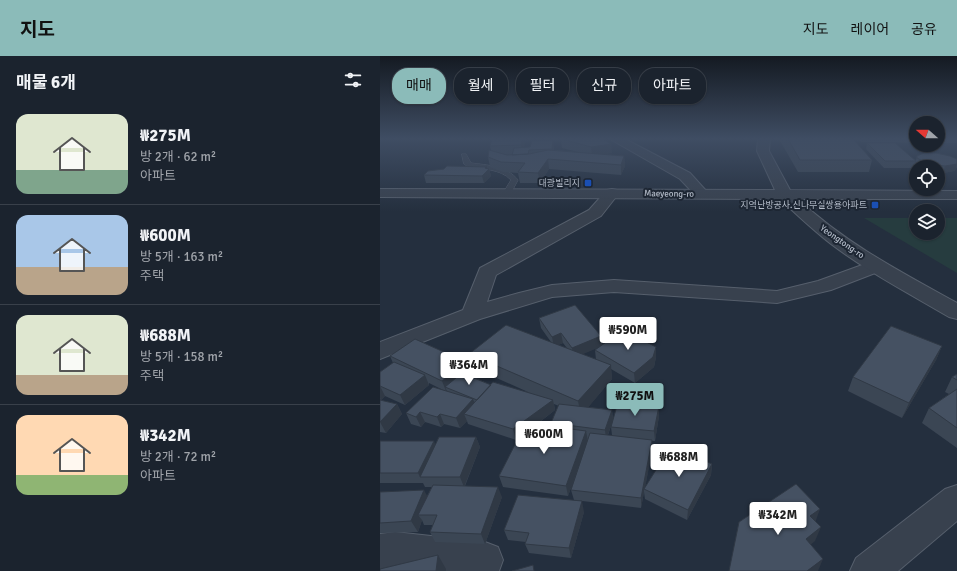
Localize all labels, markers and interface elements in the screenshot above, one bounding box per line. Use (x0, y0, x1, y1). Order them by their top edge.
text: 지도 (20, 18, 55, 42)
text: 지도 (803, 21, 829, 38)
text: 레이어 (851, 21, 889, 38)
text: 공유 (911, 21, 937, 38)
chip: 매매 (392, 68, 446, 104)
chip: 월세 (454, 68, 508, 104)
chip: 필터 (516, 68, 569, 104)
chip: 신규 (577, 68, 631, 104)
chip: 아파트 (639, 68, 706, 104)
icon: filters (342, 69, 364, 91)
text: 매물 6개 (16, 72, 76, 93)
north arrow (909, 116, 945, 152)
map controls (909, 116, 945, 240)
text: ₩275M (140, 125, 191, 146)
icon: home (48, 130, 96, 178)
text: 방 2개 · 62 m² (140, 149, 216, 165)
button: locate (909, 160, 945, 196)
text: 아파트 (140, 168, 176, 184)
place label: 대광빌리지 (539, 178, 580, 189)
marker: 대광빌리지 (583, 178, 593, 188)
street label: Maeyeong-ro (644, 188, 694, 200)
place label: 지역난방공사.신나무실쌍용아파트 (740, 200, 867, 211)
marker: 지역난방공사.신나무실쌍용아파트 (870, 200, 880, 210)
button: layers (909, 204, 945, 240)
street label: Yeongtong-ro (818, 223, 866, 261)
text: ₩600M (140, 225, 191, 246)
icon: home (48, 231, 96, 279)
text: 방 5개 · 163 m² (140, 249, 223, 265)
text: 주택 (140, 268, 164, 284)
pin: ₩590M (600, 317, 656, 351)
text: ₩590M (609, 322, 647, 338)
text: ₩688M (140, 325, 191, 346)
icon: home (48, 331, 96, 379)
text: 방 5개 · 158 m² (140, 349, 223, 365)
pin: ₩364M (441, 352, 497, 386)
text: ₩364M (450, 357, 488, 373)
text: 주택 (140, 368, 164, 384)
pin: ₩275M (607, 383, 663, 417)
text: ₩275M (616, 388, 654, 404)
pin: ₩600M (516, 421, 572, 455)
text: ₩342M (140, 425, 191, 446)
text: ₩600M (525, 426, 563, 442)
icon: home (48, 431, 96, 479)
pin: ₩688M (651, 444, 707, 478)
text: 방 2개 · 72 m² (140, 449, 216, 465)
text: ₩688M (660, 449, 698, 465)
text: 아파트 (140, 468, 176, 484)
pin: ₩342M (750, 502, 806, 536)
text: ₩342M (759, 507, 797, 523)

